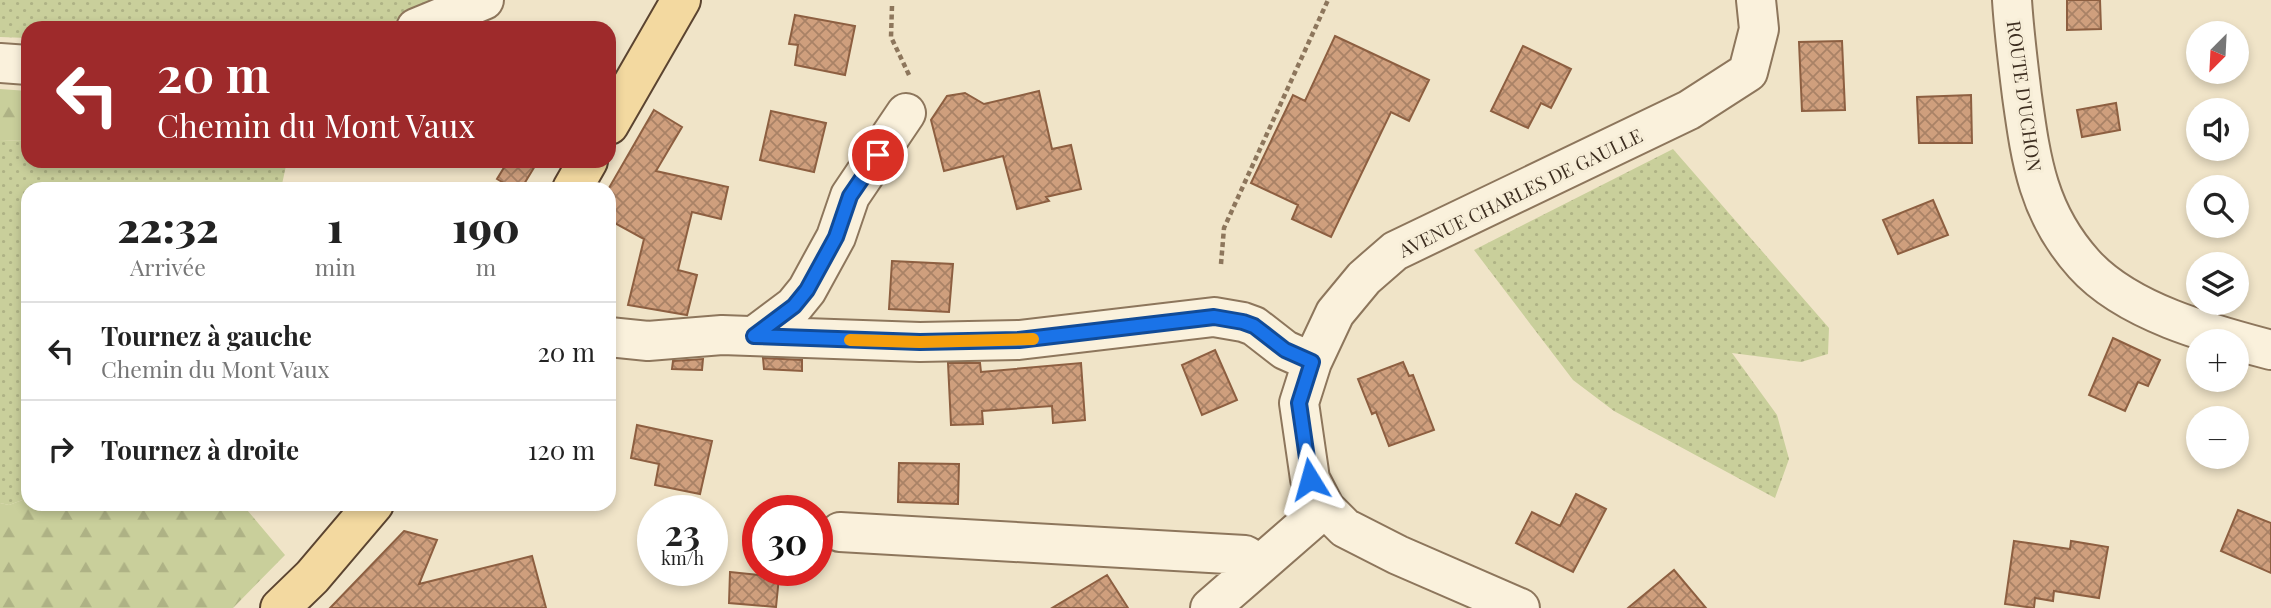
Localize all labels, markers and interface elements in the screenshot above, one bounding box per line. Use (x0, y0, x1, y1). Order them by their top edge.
street label: ROUTE D'UCHON (2002, 19, 2048, 173)
north arrow (2186, 21, 2249, 84)
map controls (2186, 21, 2249, 469)
text: 20 m (157, 40, 270, 105)
icon: left (42, 49, 133, 140)
button: sound (2186, 98, 2249, 161)
text: Chemin du Mont Vaux (157, 103, 475, 146)
street label: AVENUE CHARLES DE GAULLE (1393, 121, 1646, 263)
pin (848, 125, 908, 185)
icon: arrive (859, 136, 897, 174)
button: search (2186, 175, 2249, 238)
text: 22:32 (117, 198, 219, 254)
text: 1 (327, 198, 343, 254)
text: 190 (452, 198, 520, 254)
text: Arrivée (130, 251, 206, 282)
text: min (315, 251, 356, 282)
text: m (476, 251, 496, 282)
button: layers (2186, 252, 2249, 315)
text: Tournez à gauche (101, 318, 312, 353)
button: + (2186, 329, 2249, 392)
icon: left (42, 332, 80, 370)
text: 20 m (537, 334, 595, 369)
text: Chemin du Mont Vaux (101, 353, 330, 384)
button: − (2186, 406, 2249, 469)
icon: right (42, 430, 80, 468)
text: Tournez à droite (101, 432, 299, 467)
text: 120 m (528, 432, 595, 467)
position arrow (1273, 442, 1347, 516)
speed limit sign: 30 (742, 495, 833, 586)
text: 23 (665, 508, 700, 555)
text: km/h (661, 546, 704, 570)

